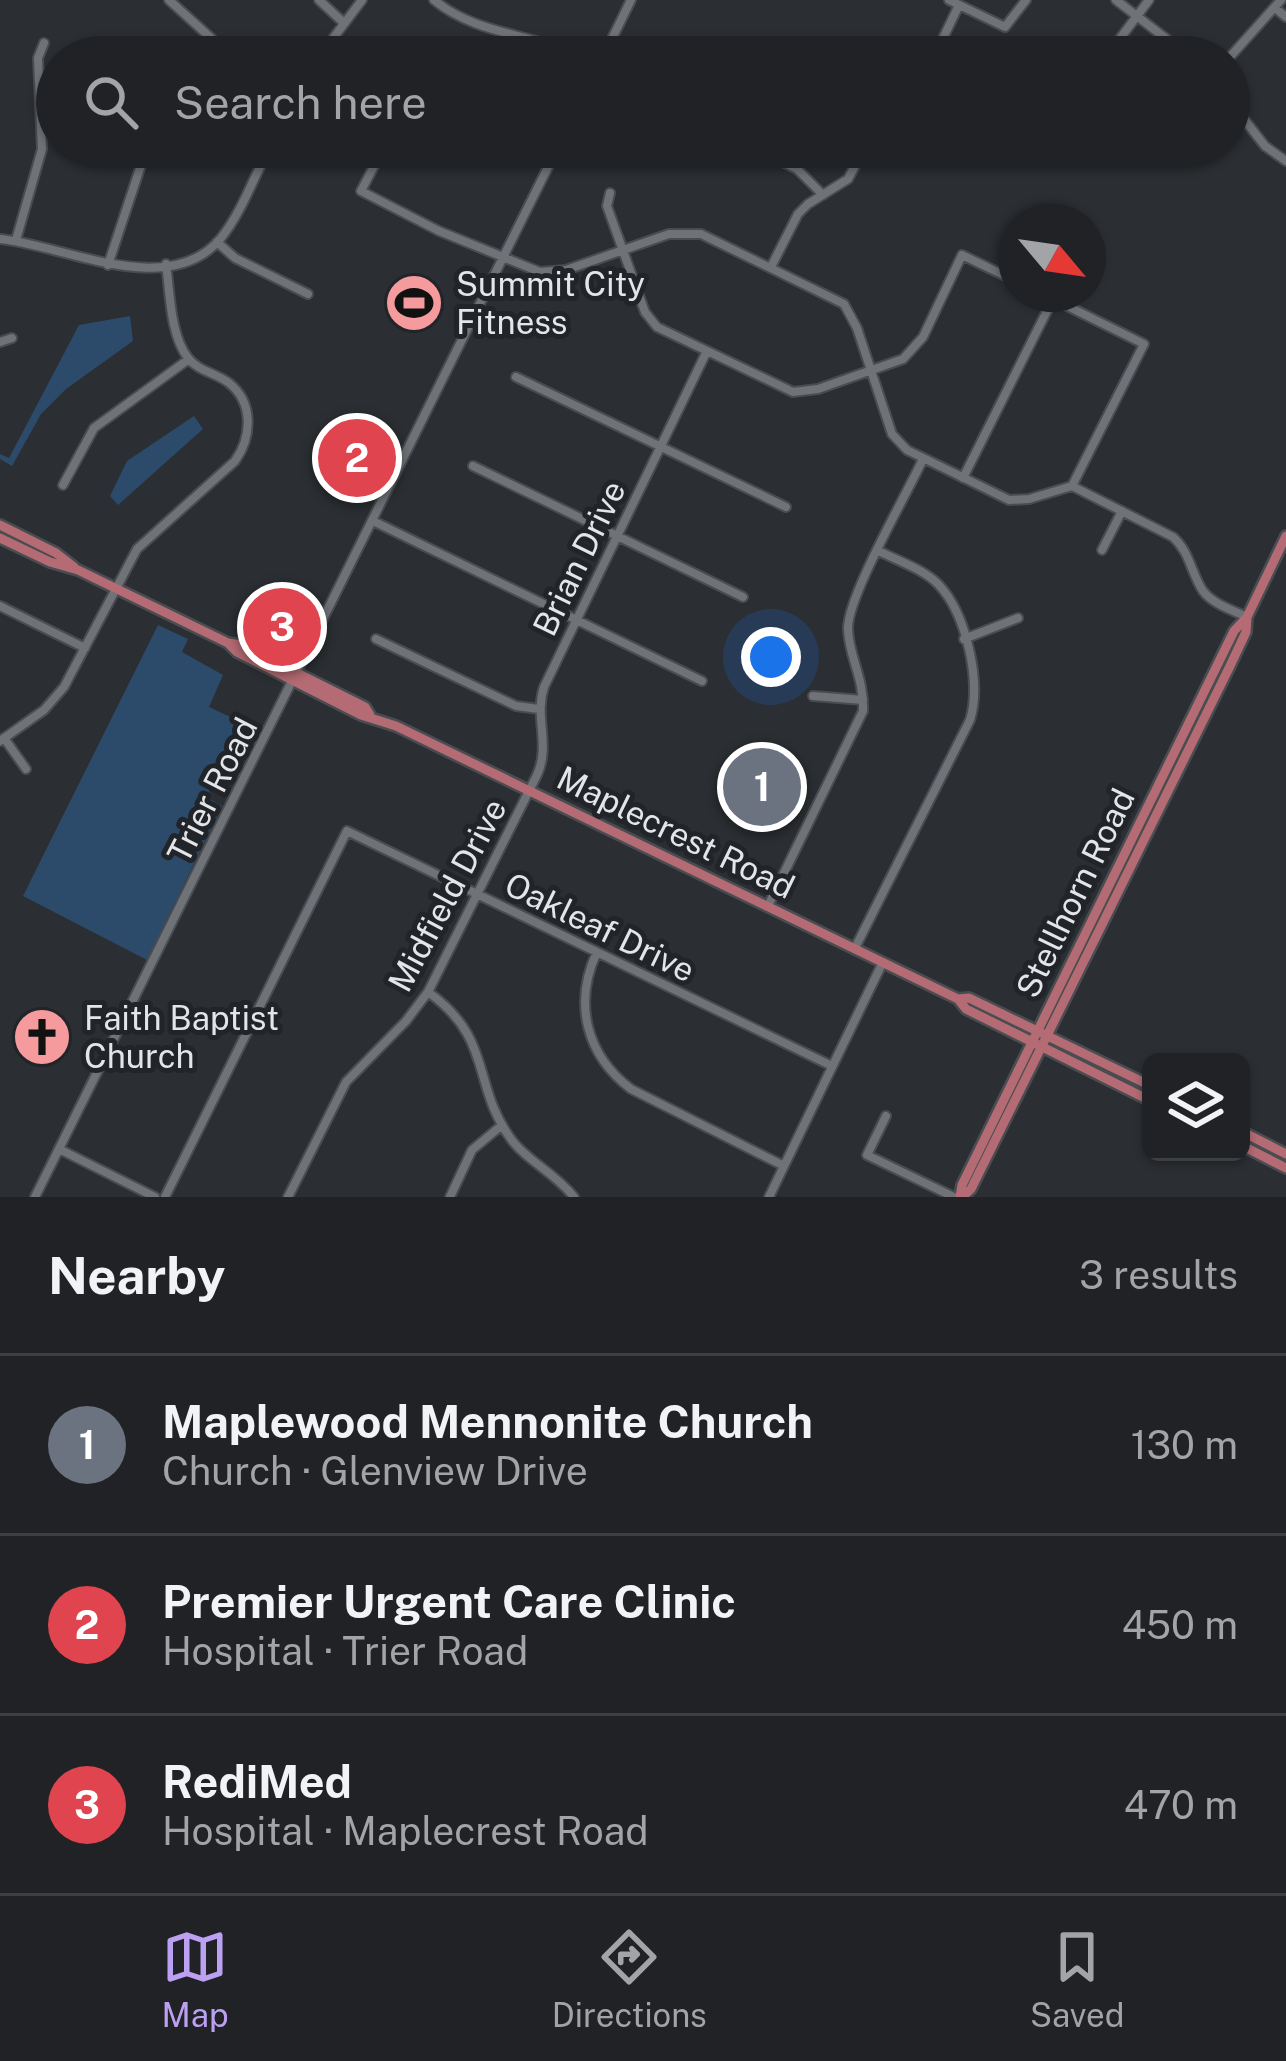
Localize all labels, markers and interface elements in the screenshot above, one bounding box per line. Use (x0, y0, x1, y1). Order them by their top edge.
search box (36, 36, 1250, 168)
icon: search (78, 69, 144, 135)
text: Search here (174, 76, 427, 129)
north arrow (998, 204, 1106, 312)
place label: Summit City Fitness (456, 265, 645, 341)
sports icon: Summit City Fitness (383, 272, 445, 334)
pin: 2 (318, 413, 396, 503)
street label: Brian Drive (525, 474, 633, 642)
pin: 3 (243, 582, 321, 672)
your location (741, 627, 801, 687)
street label: Trier Road (159, 711, 265, 869)
pin: 1 (723, 742, 801, 832)
street label: Maplecrest Road (551, 758, 801, 906)
street label: Stellhorn Road (1008, 782, 1142, 1004)
street label: Midfield Drive (380, 792, 514, 998)
street label: Oakleaf Drive (499, 865, 701, 989)
place label: Faith Baptist Church (84, 999, 279, 1075)
church icon: Faith Baptist Church (11, 1006, 73, 1068)
map controls (1142, 1053, 1250, 1161)
button: layers (1142, 1053, 1250, 1161)
text: Nearby (48, 1246, 225, 1305)
text: 3 results (1079, 1252, 1238, 1298)
text: Maplewood Mennonite Church (162, 1395, 813, 1448)
text: 1 (79, 1422, 95, 1468)
text: 130 m (1131, 1422, 1238, 1468)
text: Church · Glenview Drive (162, 1448, 588, 1494)
text: Premier Urgent Care Clinic (162, 1575, 736, 1628)
text: 2 (75, 1602, 99, 1648)
text: 450 m (1122, 1602, 1238, 1648)
text: Hospital · Trier Road (162, 1628, 528, 1674)
text: RediMed (162, 1755, 352, 1808)
text: 3 (74, 1782, 100, 1828)
text: 470 m (1124, 1782, 1238, 1828)
text: Hospital · Maplecrest Road (162, 1808, 648, 1854)
tab: Map (162, 1924, 229, 2034)
tab: Directions (552, 1924, 707, 2034)
tab: Saved (1030, 1924, 1124, 2034)

